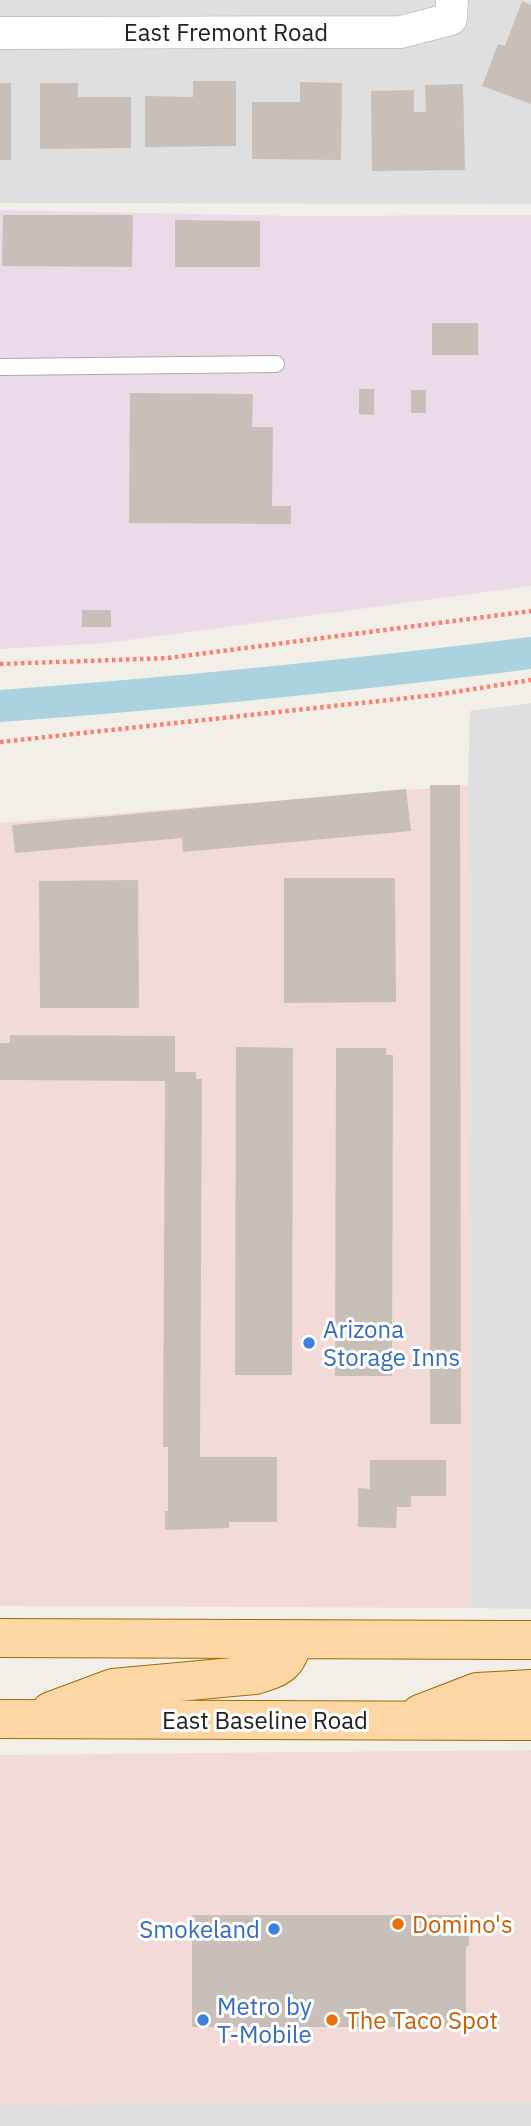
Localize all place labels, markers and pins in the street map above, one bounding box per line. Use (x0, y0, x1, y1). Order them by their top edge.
place label: Arizona Storage Inns (323, 1313, 460, 1373)
marker: Arizona Storage Inns (301, 1335, 317, 1351)
place label: Domino's (412, 1908, 513, 1940)
place label: Smokeland (139, 1913, 260, 1945)
marker: Domino's (390, 1916, 406, 1932)
marker: Smokeland (266, 1921, 282, 1937)
place label: Metro by T-Mobile (217, 1990, 312, 2050)
place label: The Taco Spot (346, 2004, 498, 2036)
marker: Metro by T-Mobile (195, 2012, 211, 2028)
marker: The Taco Spot (324, 2012, 340, 2028)

